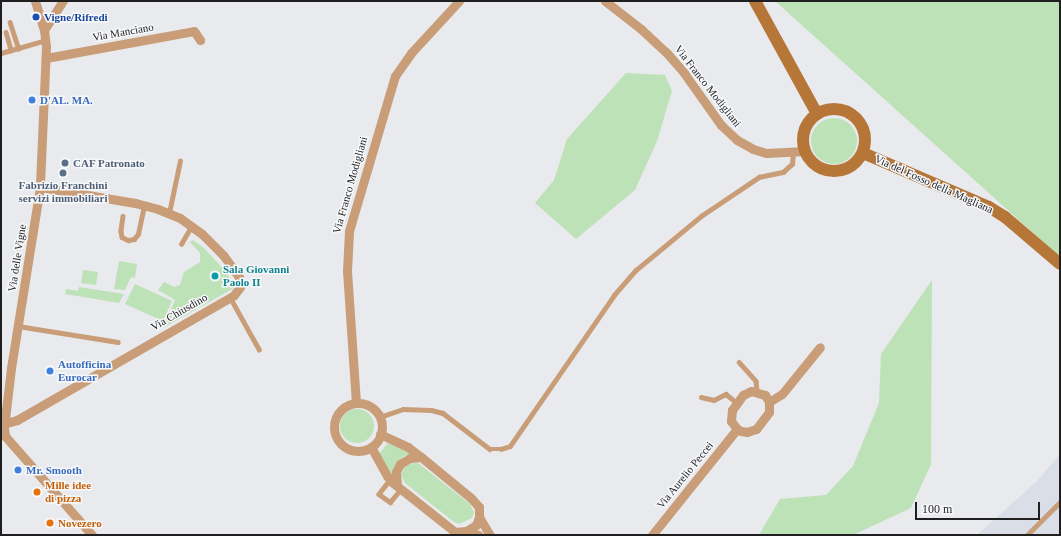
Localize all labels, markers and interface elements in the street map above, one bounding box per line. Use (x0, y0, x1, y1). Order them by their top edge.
place label: Vigne/Rifredi (44, 10, 108, 24)
marker: Vigne/Rifredi (31, 12, 41, 22)
street label: Via Manciano (91, 20, 155, 44)
street label: Via Franco Modigliani (672, 42, 744, 130)
place label: D'AL. MA. (40, 93, 93, 107)
marker: D'AL. MA. (27, 95, 37, 105)
street label: Via Franco Modigliani (330, 135, 370, 235)
street label: Via del Fosso della Magliana (873, 152, 995, 216)
place label: CAF Patronato (73, 156, 145, 170)
marker: CAF Patronato (60, 158, 70, 168)
marker: Fabrizio Franchini servizi immobiliari (58, 168, 68, 178)
place label: Fabrizio Franchini servizi immobiliari (19, 179, 107, 205)
street label: Via delle Vigne (5, 223, 29, 293)
place label: Sala Giovanni Paolo II (223, 263, 289, 289)
marker: Sala Giovanni Paolo II (210, 271, 220, 281)
street label: Via Chiusdino (148, 290, 210, 334)
place label: Autofficina Eurocar (58, 358, 111, 384)
marker: Autofficina Eurocar (45, 366, 55, 376)
street label: Via Aurelio Peccei (654, 439, 716, 511)
place label: Mr. Smooth (26, 463, 82, 477)
marker: Mr. Smooth (13, 465, 23, 475)
place label: Mille idee di pizza (45, 479, 91, 505)
marker: Mille idee di pizza (32, 487, 42, 497)
scale bar (917, 494, 1042, 520)
text: 100 m (922, 502, 952, 516)
place label: Novezero (58, 516, 102, 530)
marker: Novezero (45, 518, 55, 528)

